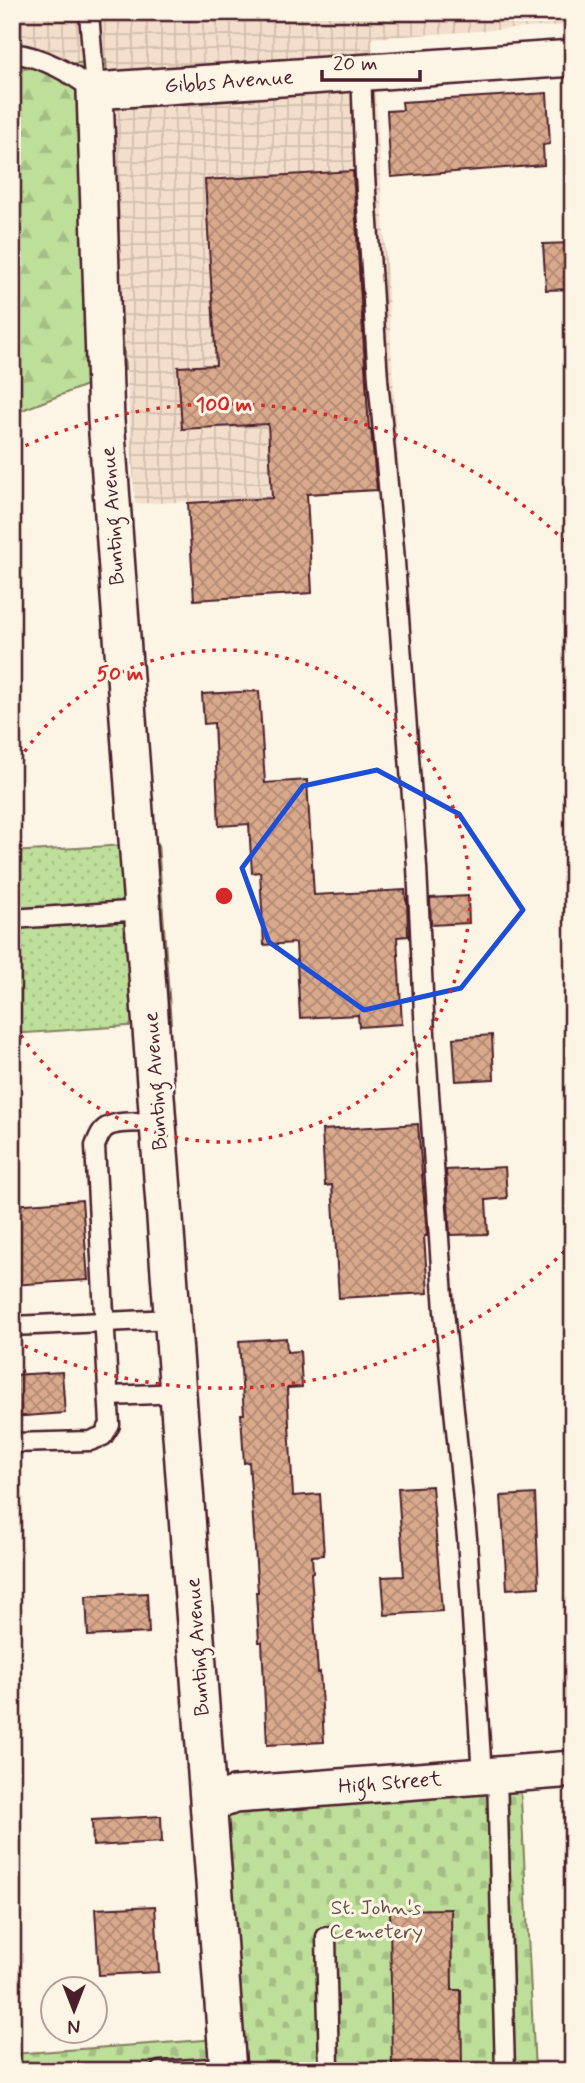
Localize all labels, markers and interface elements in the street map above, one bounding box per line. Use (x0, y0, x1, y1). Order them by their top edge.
scale bar (322, 38, 420, 82)
text: 20 m (333, 50, 378, 78)
street label: Gibbs Avenue (164, 63, 294, 100)
text: 100 m (196, 391, 252, 419)
street label: Bunting Avenue (94, 446, 134, 586)
text: 50 m (97, 660, 144, 688)
centre of rings (212, 884, 236, 908)
street label: Bunting Avenue (137, 1011, 177, 1151)
street label: Bunting Avenue (179, 1577, 219, 1717)
street label: High Street (337, 1765, 443, 1802)
park label: St. John's Cemetery (329, 1894, 423, 1946)
north arrow (38, 1974, 108, 2044)
text: N (68, 2013, 80, 2038)

